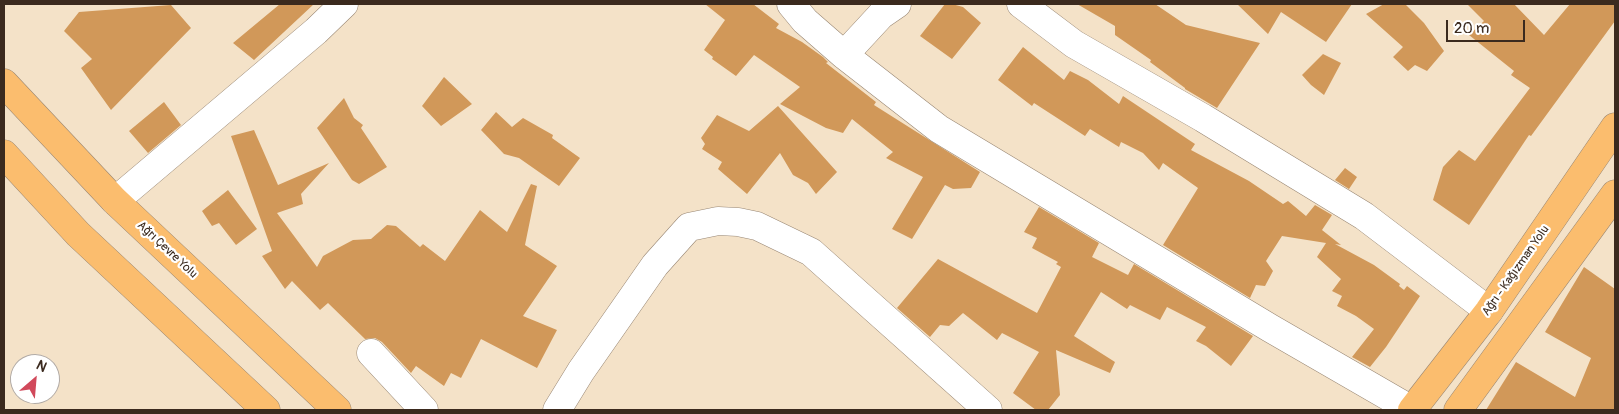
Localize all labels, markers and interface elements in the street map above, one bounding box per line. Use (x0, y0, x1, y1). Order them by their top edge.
scale bar (1449, 10, 1528, 42)
text: 20 m (1454, 19, 1489, 38)
street label: Ağrı Çevre Yolu (134, 219, 200, 281)
street label: Ağrı - Kağızman Yolu (1479, 223, 1553, 319)
north arrow (10, 354, 60, 404)
text: N (34, 356, 50, 376)

